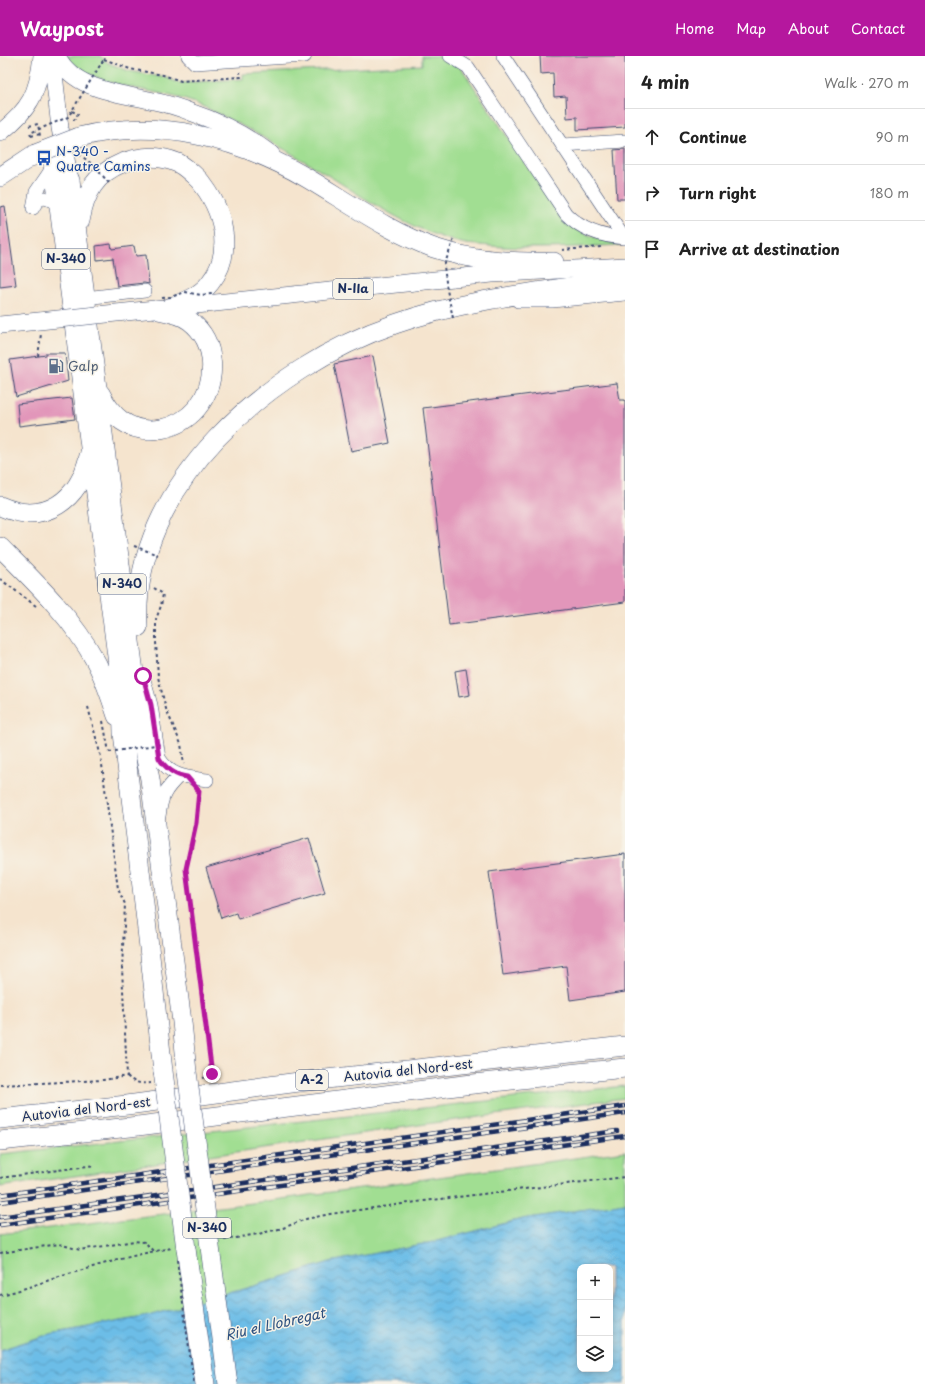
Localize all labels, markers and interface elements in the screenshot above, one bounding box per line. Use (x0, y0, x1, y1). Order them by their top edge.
text: Waypost (20, 14, 104, 42)
text: Home (675, 18, 714, 39)
text: Map (736, 18, 766, 39)
text: About (788, 18, 829, 39)
text: Contact (851, 18, 905, 39)
text: 4 min (641, 69, 689, 95)
text: Walk · 270 m (824, 73, 909, 92)
text: Continue (679, 125, 747, 148)
icon: ahead (641, 126, 663, 148)
text: 90 m (876, 127, 909, 146)
place label: N-340 - Quatre Camins (56, 141, 150, 175)
bus stop icon: N-340 - Quatre Camins (35, 149, 53, 167)
text: Turn right (679, 181, 756, 204)
icon: right (641, 182, 663, 204)
text: 180 m (870, 183, 909, 202)
text: Arrive at destination (679, 237, 840, 260)
icon: arrive (641, 238, 663, 260)
road number: N-340 (42, 249, 90, 269)
road number: N-IIa (333, 279, 373, 299)
place label: Galp (68, 356, 99, 375)
fuel station icon: Galp (47, 357, 65, 375)
road number: N-340 (98, 574, 146, 594)
route start (134, 667, 152, 685)
street label: Autovia del Nord-est (342, 1053, 474, 1086)
route end (203, 1065, 221, 1083)
road number: A-2 (296, 1070, 328, 1090)
street label: Autovia del Nord-est (20, 1091, 152, 1126)
road number: N-340 (183, 1218, 231, 1238)
map controls (577, 1264, 613, 1372)
button: + (577, 1264, 613, 1300)
button: − (577, 1300, 613, 1336)
water label: Riu el Llobregat (223, 1301, 329, 1345)
button: layers (577, 1336, 613, 1372)

